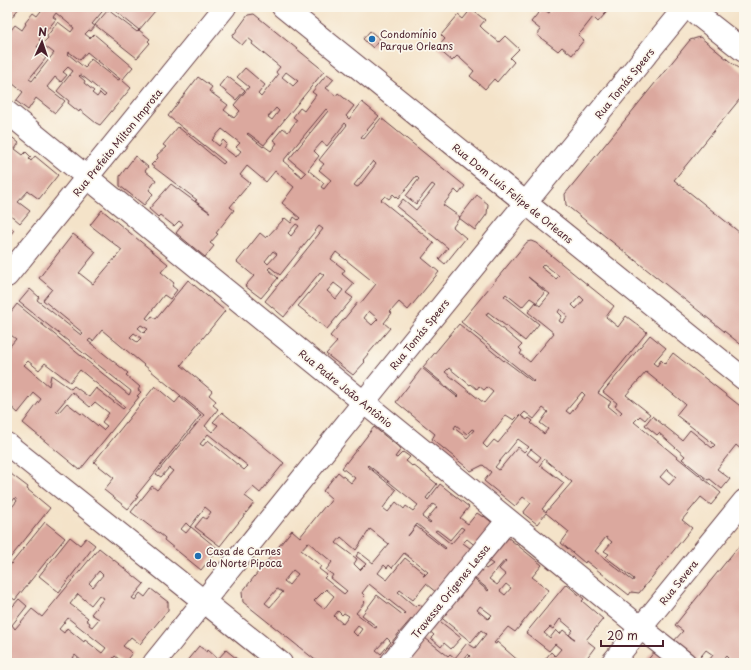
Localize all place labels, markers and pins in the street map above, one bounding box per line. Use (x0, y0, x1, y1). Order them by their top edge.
place label: Condomínio Parque Orleans (380, 26, 453, 53)
marker: Condomínio Parque Orleans (367, 34, 377, 44)
place label: Casa de Carnes do Norte Pipoca (206, 543, 283, 570)
marker: Casa de Carnes do Norte Pipoca (193, 551, 203, 561)

